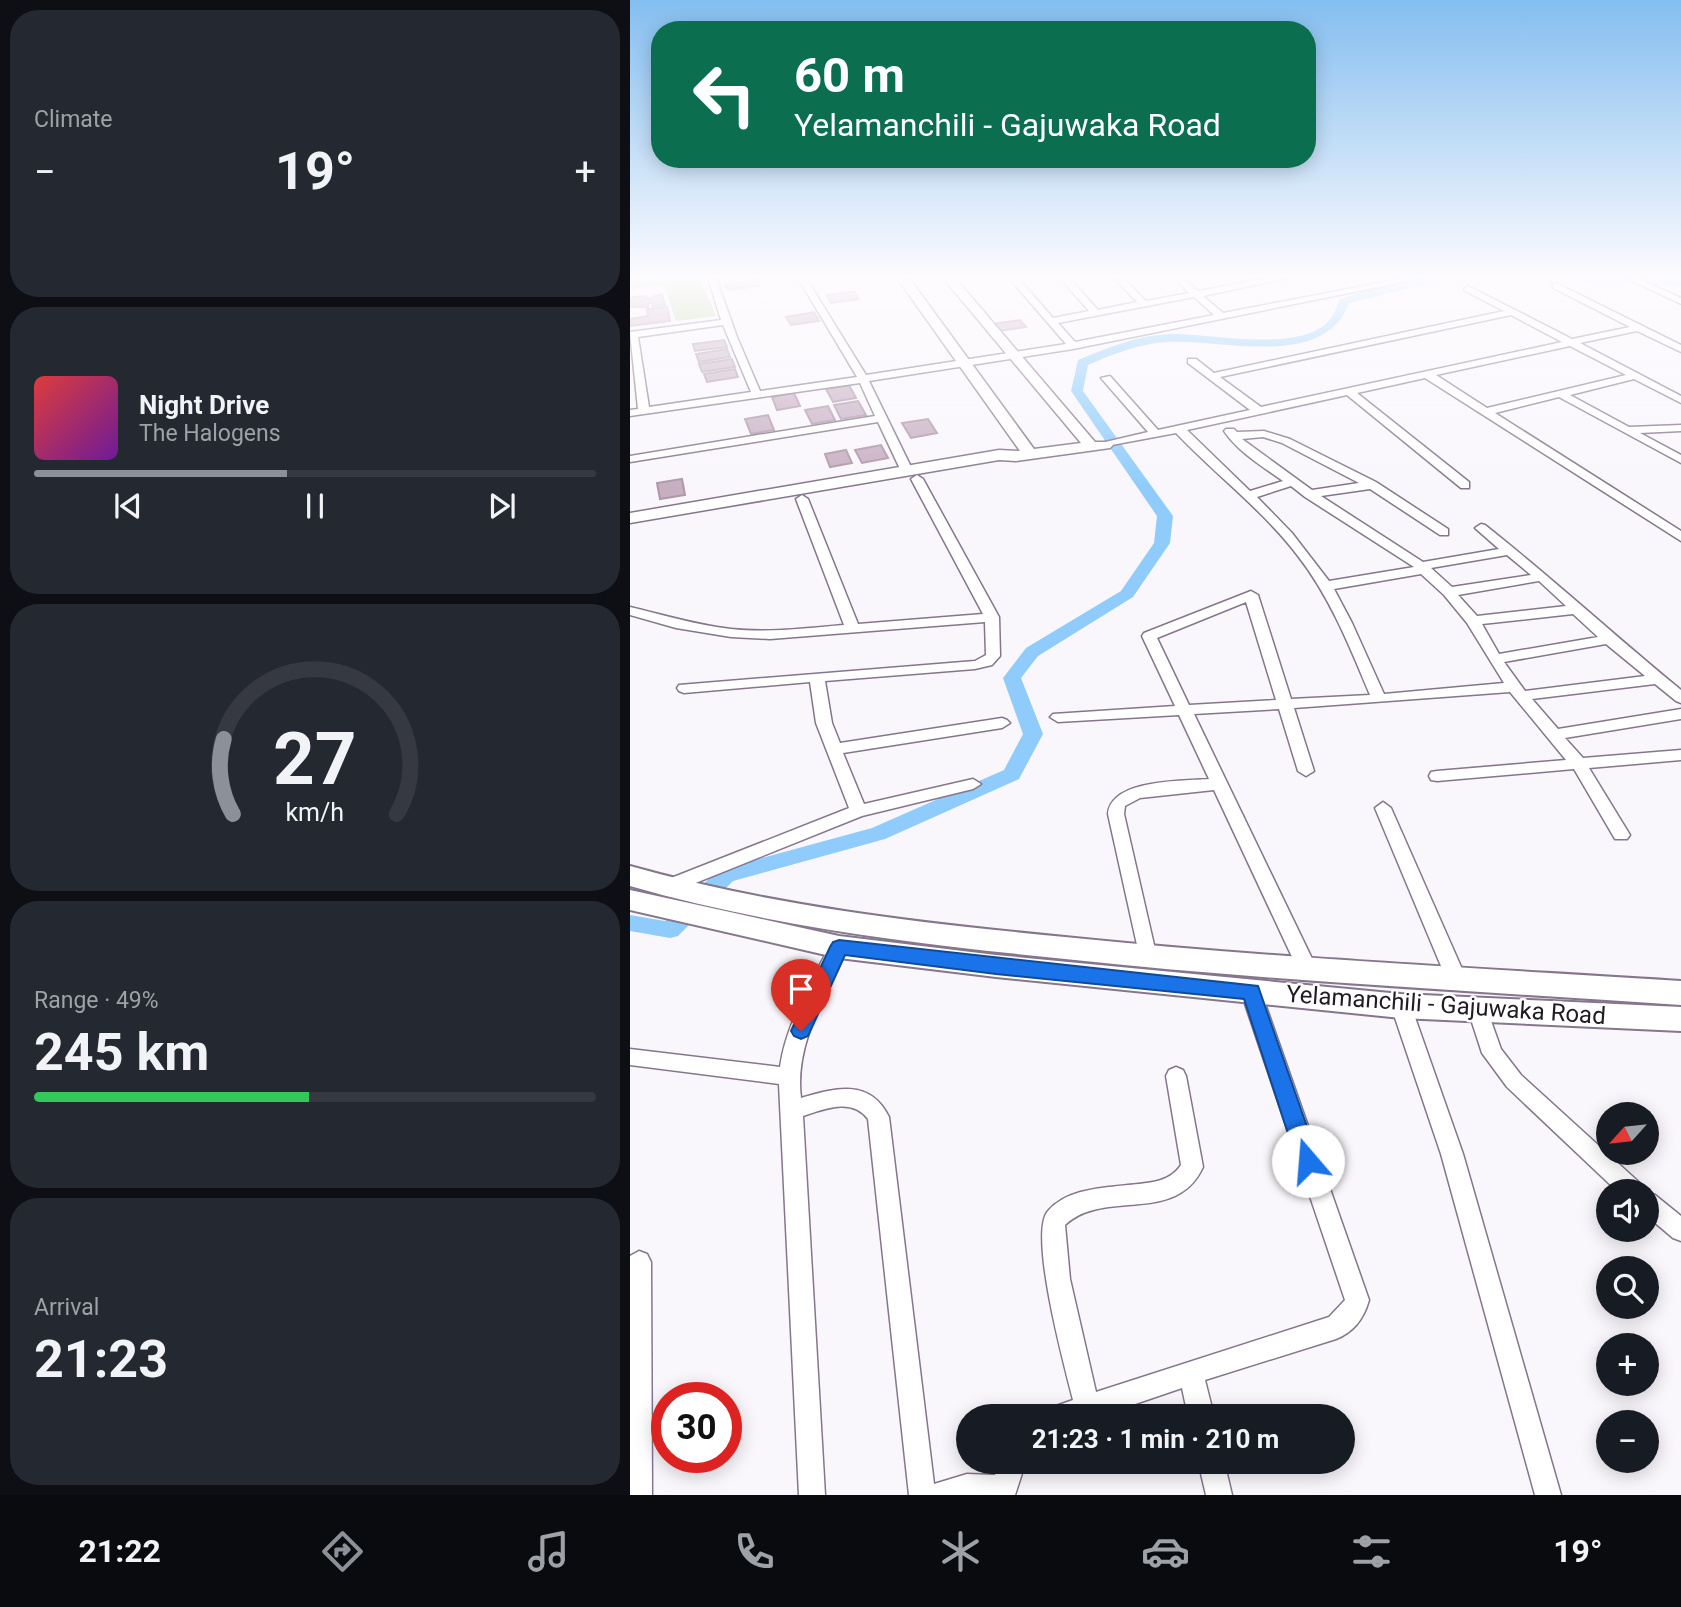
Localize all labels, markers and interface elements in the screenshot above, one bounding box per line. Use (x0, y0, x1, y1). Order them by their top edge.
text: 60 m (794, 47, 905, 104)
icon: left (679, 49, 770, 140)
text: Climate (34, 106, 113, 133)
text: Yelamanchili - Gajuwaka Road (794, 106, 1221, 144)
text: 19° (275, 141, 355, 202)
text: − (34, 150, 56, 194)
text: + (574, 150, 596, 194)
text: Night Drive (139, 390, 269, 420)
text: The Halogens (139, 420, 281, 447)
icon: previous (109, 487, 147, 525)
icon: pause (296, 487, 334, 525)
icon: next (483, 487, 521, 525)
text: 27 (273, 716, 357, 802)
text: km/h (286, 797, 344, 826)
pin (771, 959, 831, 1031)
icon: arrive (782, 970, 820, 1008)
street label: Yelamanchili - Gajuwaka Road (1285, 980, 1607, 1030)
text: Range · 49% (34, 987, 159, 1014)
text: 245 km (34, 1022, 209, 1083)
north arrow (1596, 1102, 1659, 1166)
map controls (1596, 1102, 1659, 1473)
position arrow (1271, 1124, 1345, 1198)
button: sound (1596, 1179, 1659, 1242)
button: search (1596, 1256, 1659, 1319)
text: Arrival (34, 1294, 99, 1321)
text: 21:23 (34, 1329, 168, 1390)
button: + (1596, 1333, 1659, 1396)
speed limit sign: 30 (651, 1382, 742, 1473)
button: − (1596, 1410, 1659, 1473)
text: 21:23 · 1 min · 210 m (1032, 1424, 1279, 1454)
icon: directions (318, 1527, 367, 1576)
icon: music (524, 1527, 573, 1576)
icon: phone (730, 1527, 779, 1576)
icon: climate (936, 1527, 985, 1576)
icon: car (1141, 1527, 1190, 1576)
icon: filters (1347, 1527, 1396, 1576)
text: 21:22 (78, 1532, 161, 1570)
text: 19° (1553, 1532, 1602, 1570)

